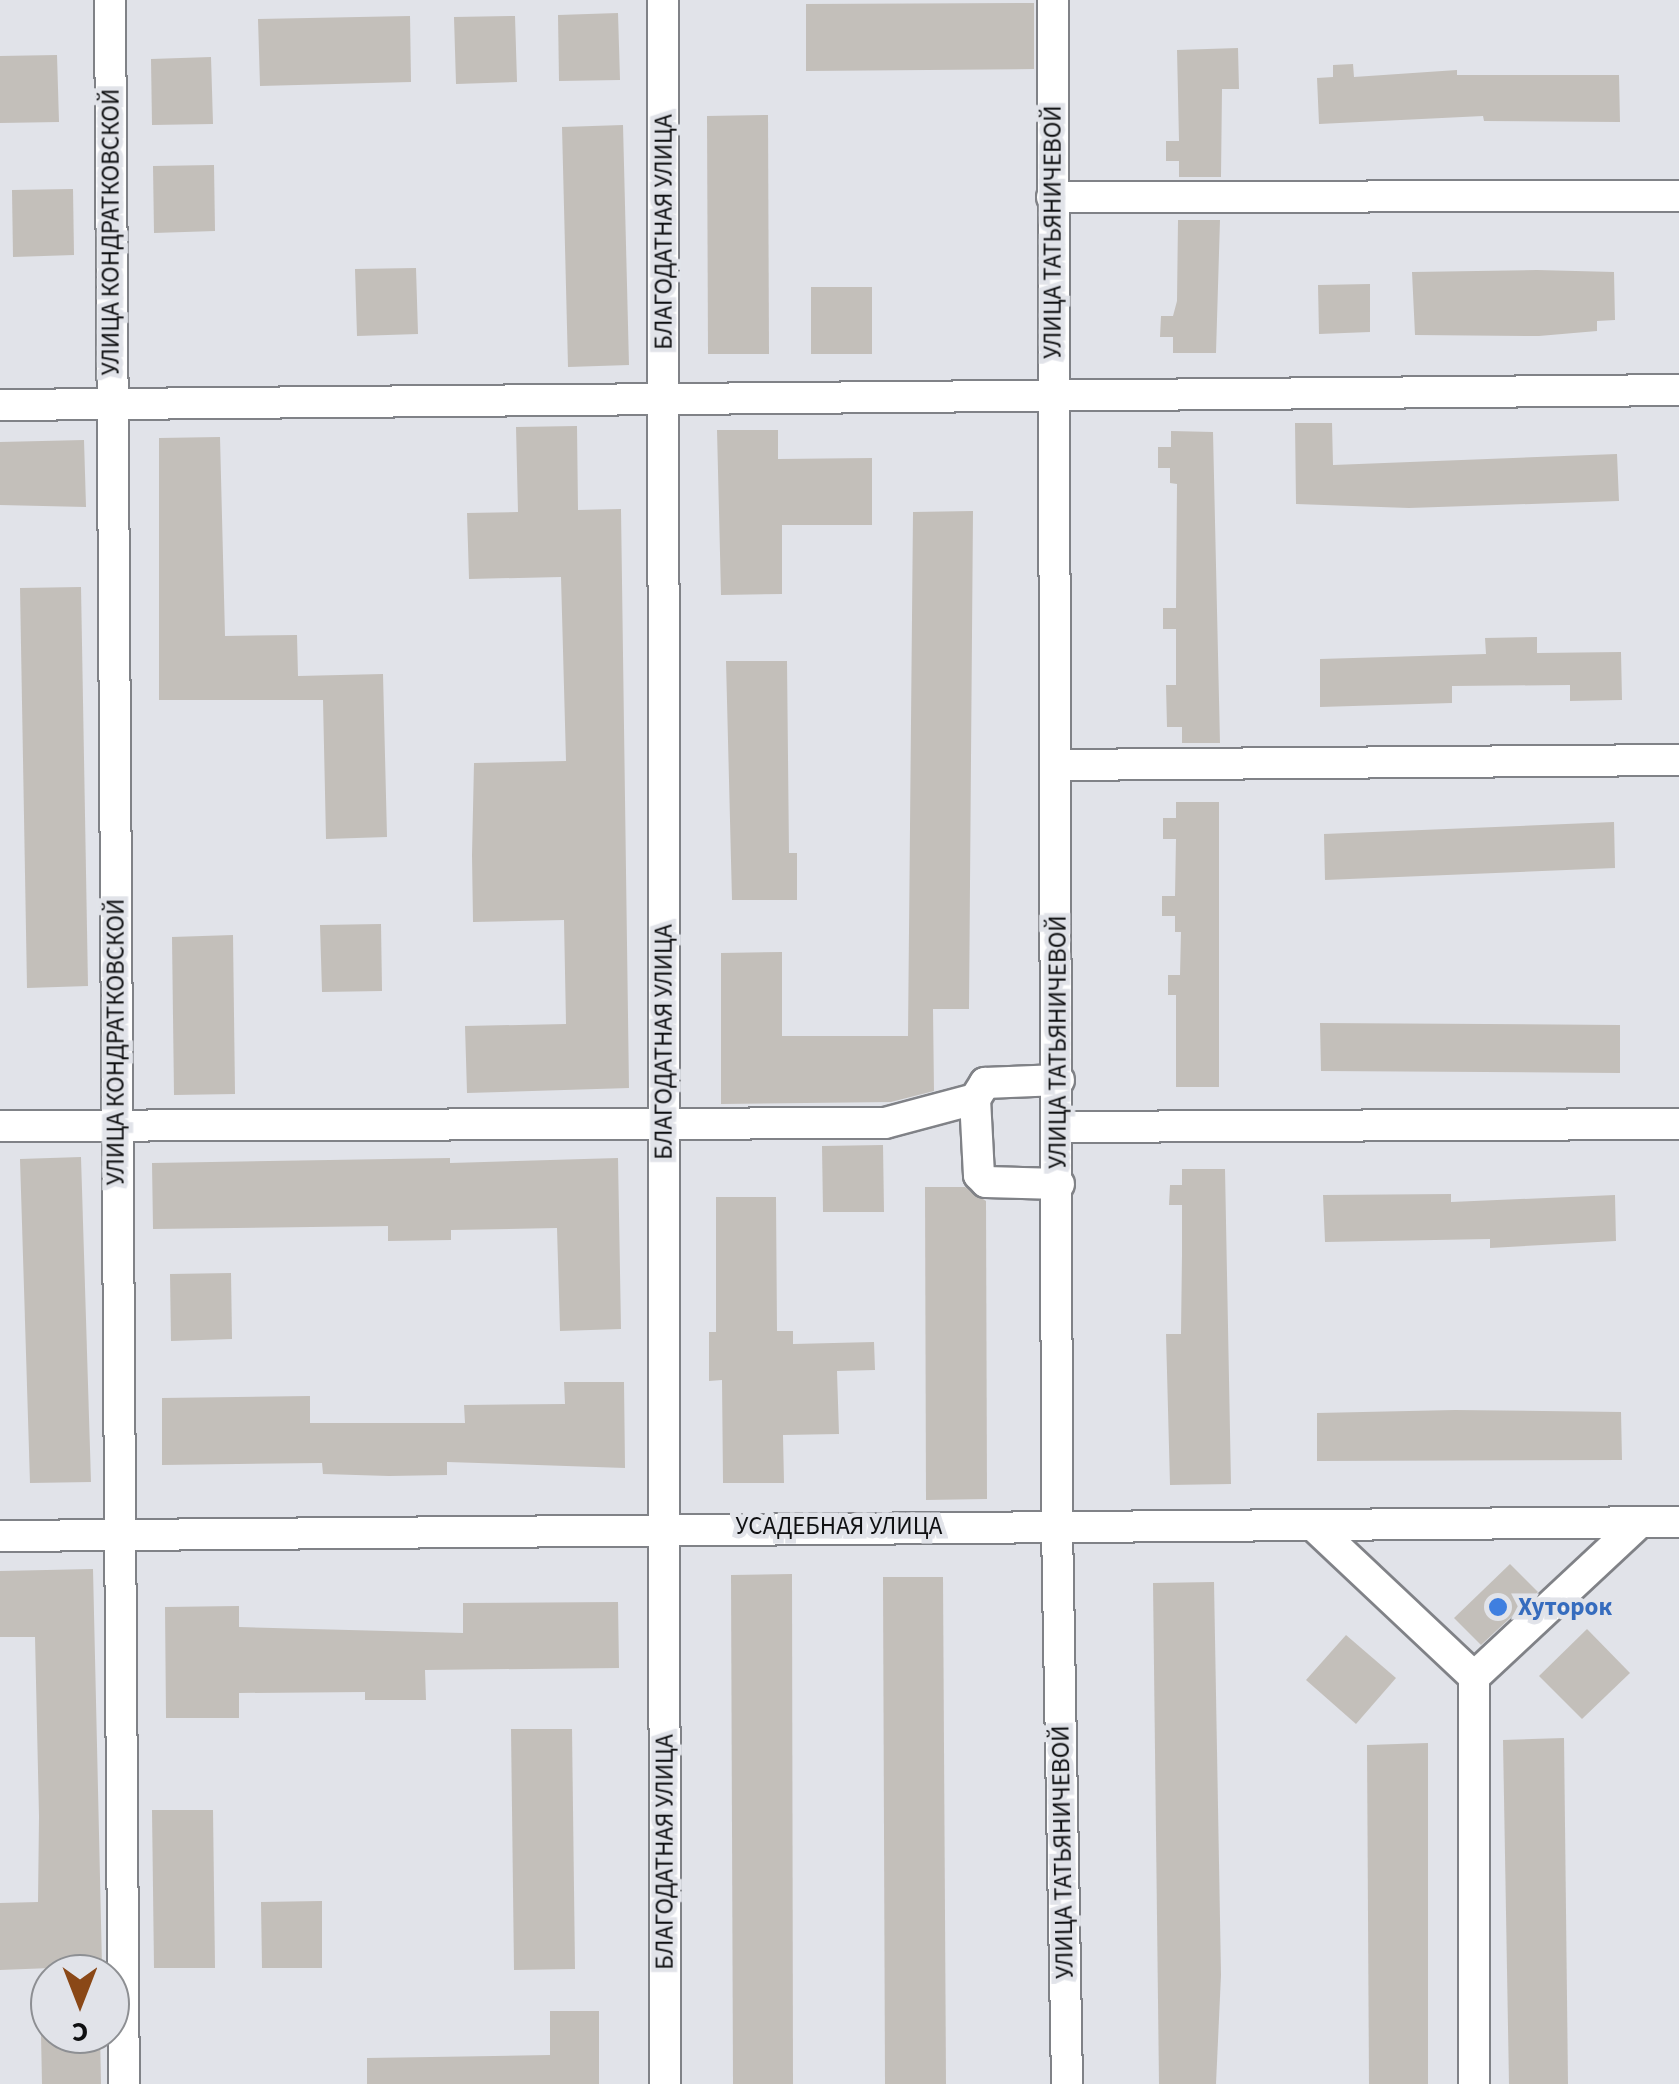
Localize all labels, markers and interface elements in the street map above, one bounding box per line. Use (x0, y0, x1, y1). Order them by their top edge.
street label: УЛИЦА КОНДРАТКОВСКОЙ (96, 89, 126, 375)
street label: УЛИЦА ТАТЬЯНИЧЕВОЙ (1038, 105, 1068, 359)
street label: БЛАГОДАТНАЯ УЛИЦА (649, 114, 679, 350)
street label: УЛИЦА КОНДРАТКОВСКОЙ (101, 899, 131, 1185)
street label: УЛИЦА ТАТЬЯНИЧЕВОЙ (1043, 915, 1073, 1169)
street label: БЛАГОДАТНАЯ УЛИЦА (649, 924, 679, 1160)
street label: УСАДЕБНАЯ УЛИЦА (736, 1511, 942, 1541)
place label: Хуторок (1518, 1592, 1612, 1622)
marker: Хуторок (1487, 1596, 1509, 1618)
street label: УЛИЦА ТАТЬЯНИЧЕВОЙ (1046, 1725, 1080, 1979)
street label: БЛАГОДАТНАЯ УЛИЦА (650, 1734, 680, 1970)
north arrow (30, 1954, 130, 2054)
text: С (72, 2012, 88, 2052)

